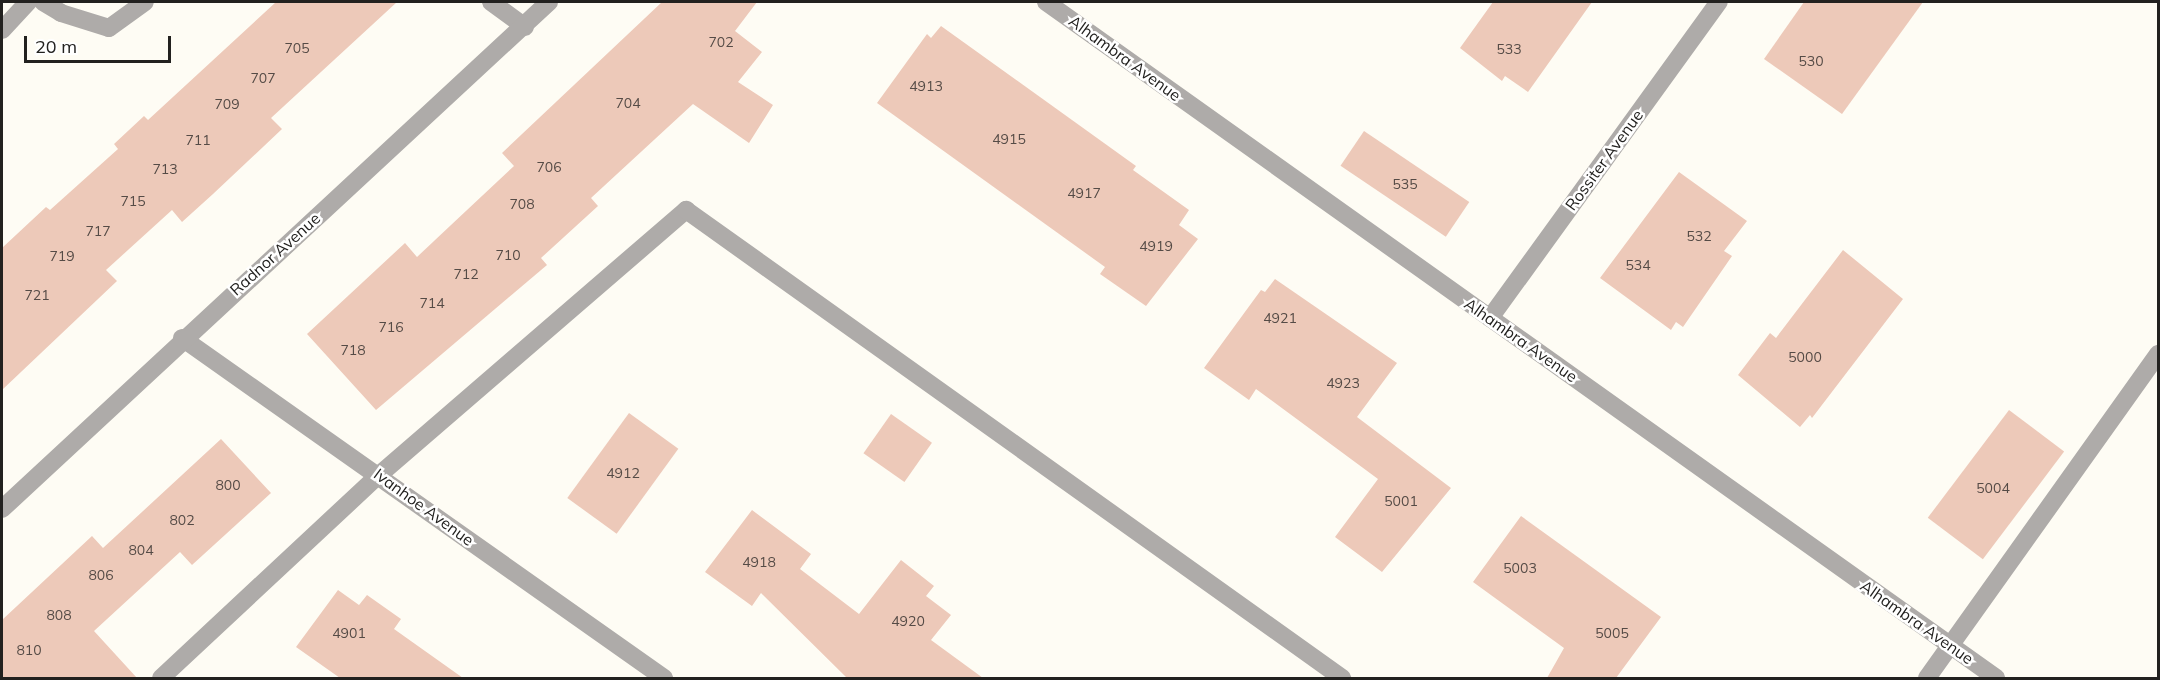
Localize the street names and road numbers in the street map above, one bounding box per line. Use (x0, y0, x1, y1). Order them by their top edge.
street label: Alhambra Avenue (1065, 11, 1185, 105)
street label: Rossiter Avenue (1561, 106, 1647, 214)
street label: Radnor Avenue (226, 209, 324, 299)
street label: Alhambra Avenue (1461, 294, 1581, 386)
street label: Ivanhoe Avenue (370, 464, 478, 550)
street label: Alhambra Avenue (1857, 576, 1977, 668)

